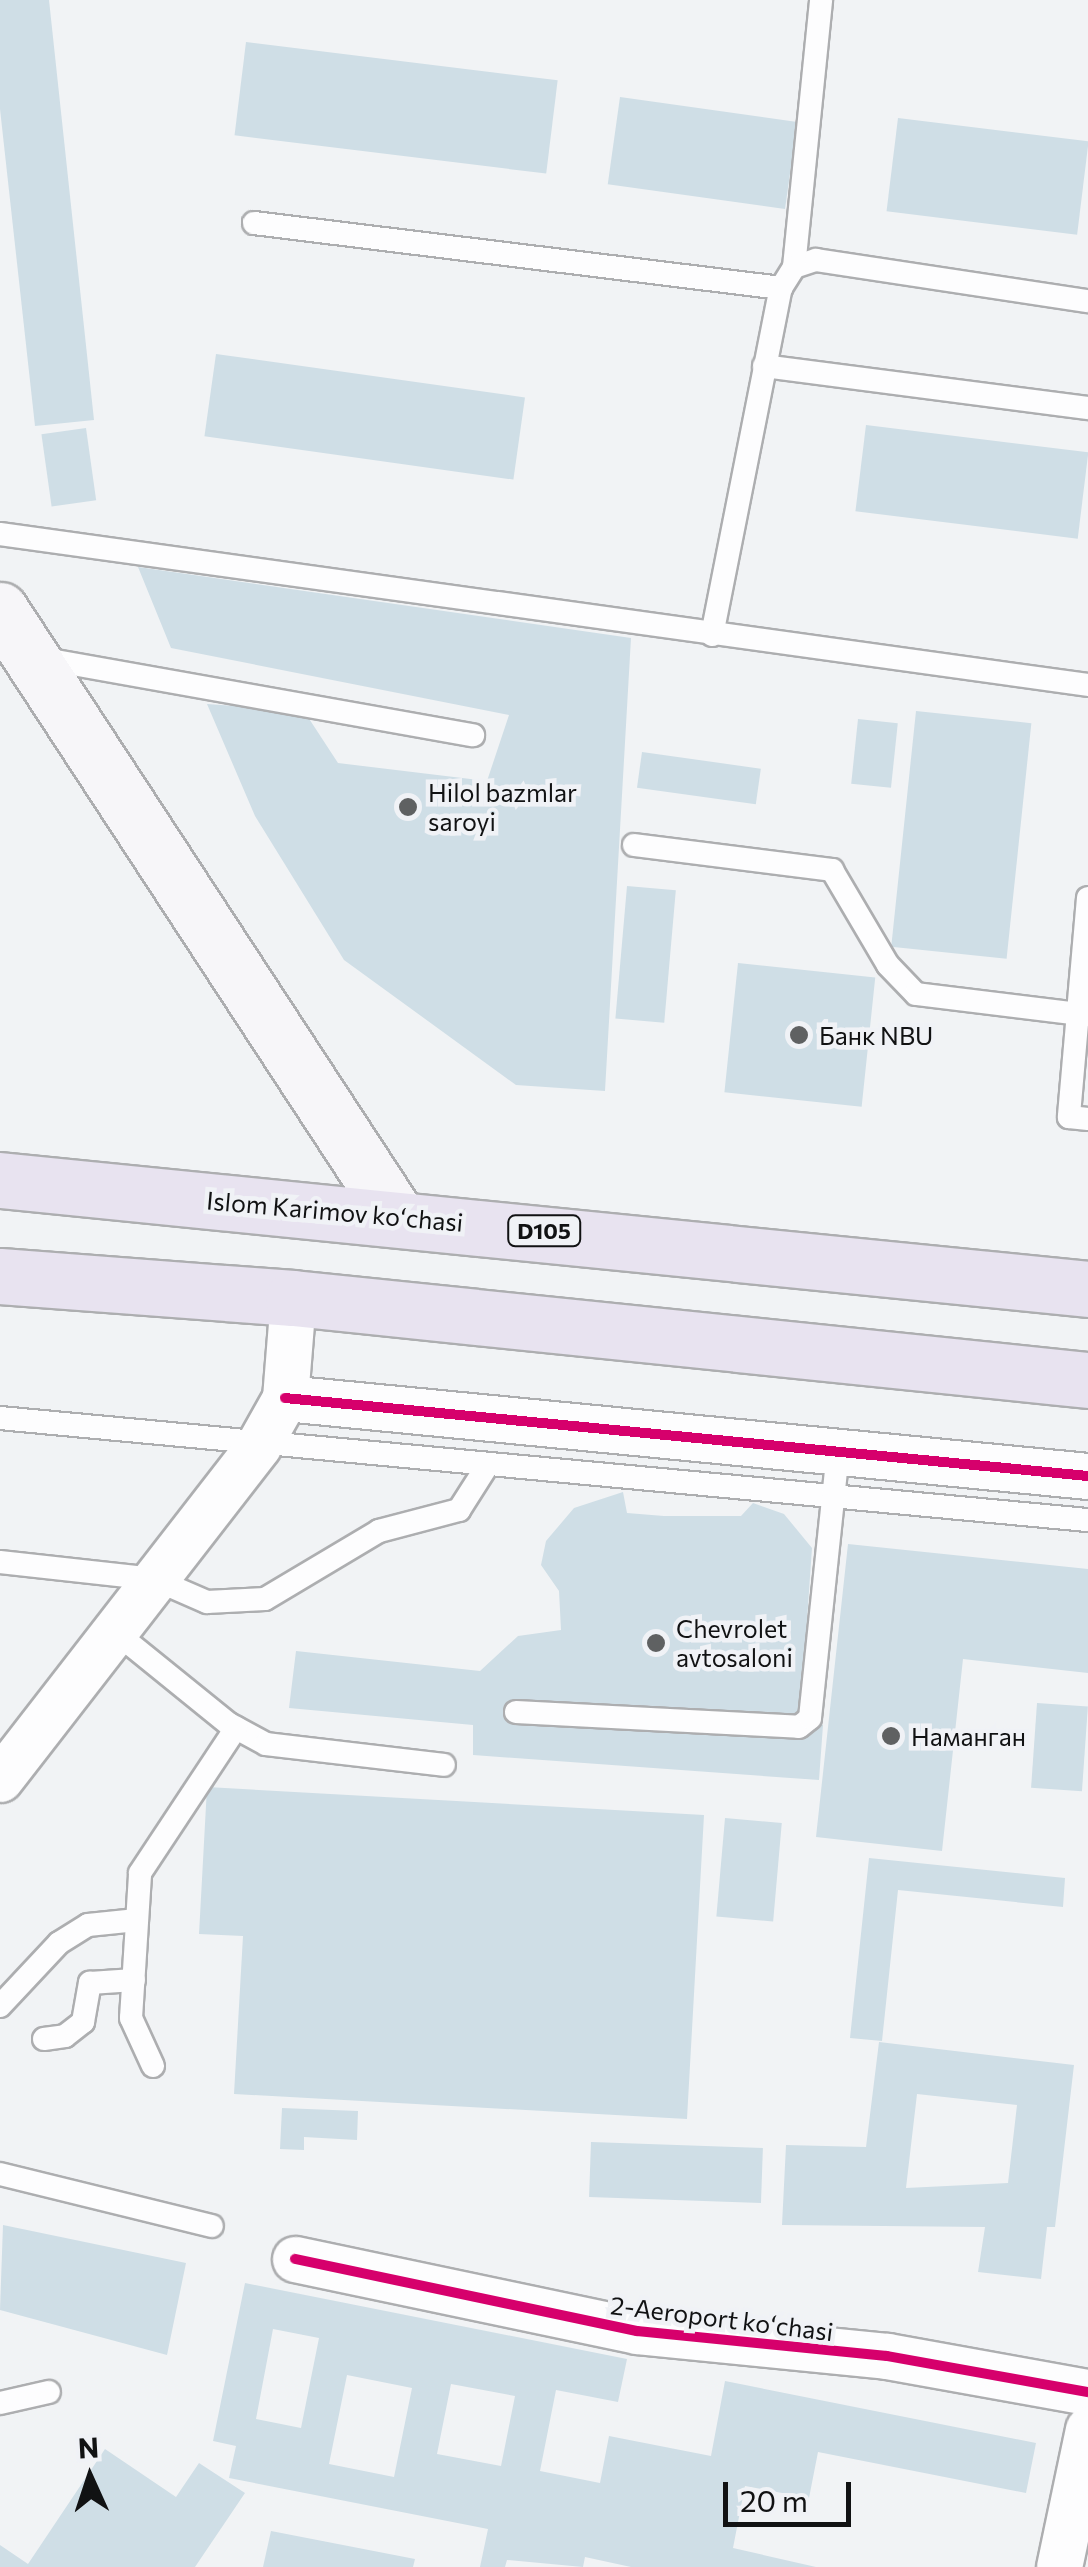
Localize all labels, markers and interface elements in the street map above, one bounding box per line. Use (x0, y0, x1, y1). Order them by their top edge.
place label: Hilol bazmlar saroyi (428, 778, 577, 837)
marker: Hilol bazmlar saroyi (397, 796, 419, 818)
place label: Банк NBU (819, 1020, 933, 1050)
marker: Банк NBU (788, 1024, 810, 1046)
street label: Islom Karimov koʻchasi (205, 1185, 465, 1237)
road number: D105 (506, 1214, 582, 1248)
place label: Chevrolet avtosaloni (676, 1614, 793, 1673)
marker: Chevrolet avtosaloni (645, 1632, 667, 1654)
place label: Наманган (911, 1721, 1026, 1751)
marker: Наманган (880, 1725, 902, 1747)
street label: 2-Aeroport koʻchasi (609, 2289, 835, 2347)
north arrow (40, 2427, 140, 2527)
text: N (77, 2430, 100, 2465)
scale bar (728, 2462, 856, 2524)
text: 20 m (740, 2481, 808, 2518)

